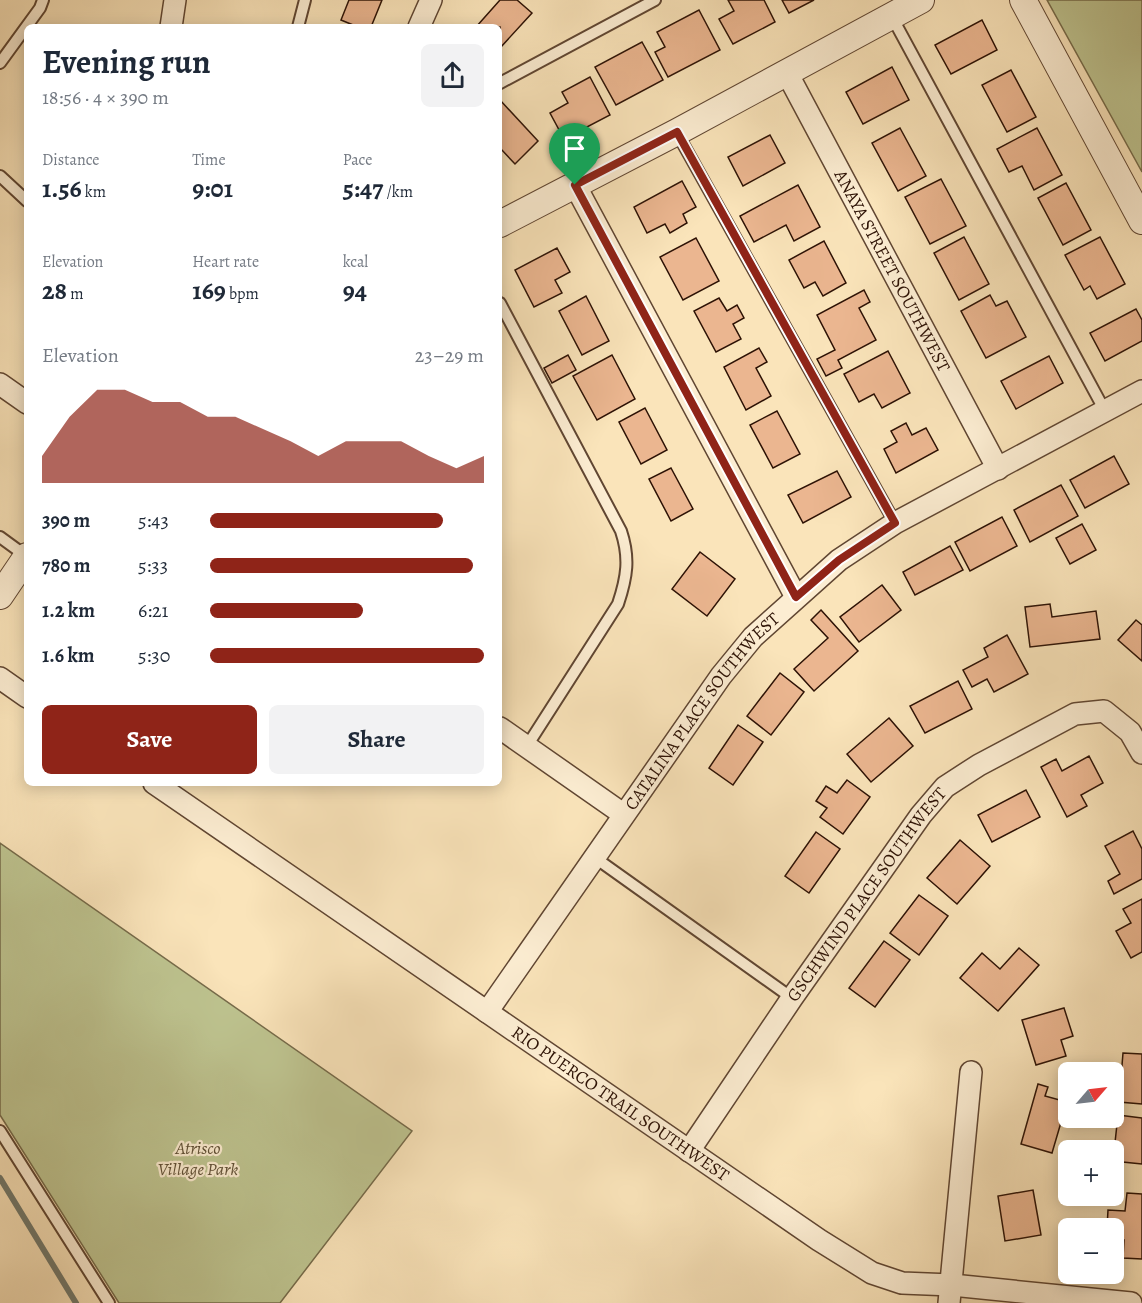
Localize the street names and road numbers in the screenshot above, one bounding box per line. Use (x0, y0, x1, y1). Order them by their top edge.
street label: ANAYA STREET SOUTHWEST (828, 165, 956, 376)
street label: CATALINA PLACE SOUTHWEST (619, 607, 785, 815)
street label: GSCHWIND PLACE SOUTHWEST (781, 782, 952, 1006)
street label: RIO PUERCO TRAIL SOUTHWEST (507, 1020, 734, 1187)

